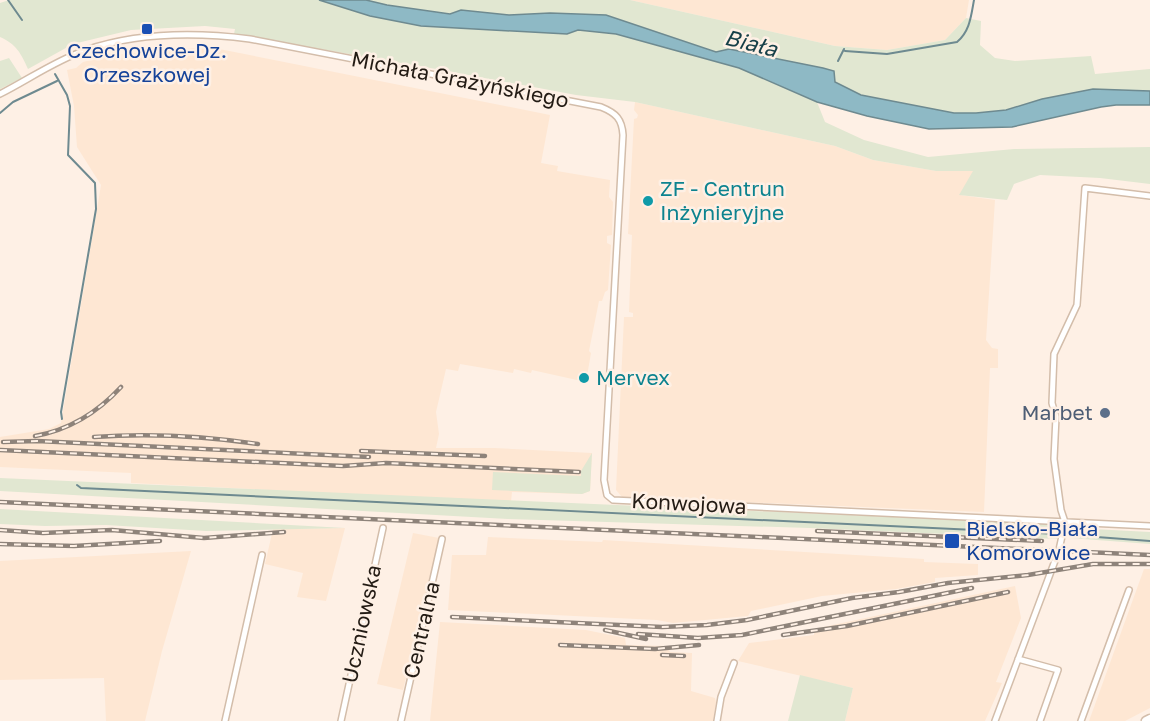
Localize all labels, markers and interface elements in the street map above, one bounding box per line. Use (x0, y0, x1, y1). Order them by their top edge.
marker: Czechowice-Dz. Orzeszkowej (140, 22, 154, 36)
water label: Biała (722, 23, 782, 62)
place label: Czechowice-Dz. Orzeszkowej (67, 37, 227, 87)
street label: Michała Grażyńskiego (349, 45, 571, 113)
place label: ZF - Centrun Inżynieryjne (660, 175, 785, 225)
marker: ZF - Centrun Inżynieryjne (641, 194, 655, 208)
place label: Mervex (596, 364, 670, 390)
marker: Mervex (577, 371, 591, 385)
place label: Marbet (1021, 399, 1093, 425)
marker: Marbet (1098, 406, 1112, 420)
street label: Konwojowa (631, 487, 747, 519)
place label: Bielsko-Biała Komorowice (966, 515, 1098, 565)
marker: Bielsko-Biała Komorowice (943, 532, 961, 550)
street label: Uczniowska (336, 562, 386, 685)
street label: Centralna (397, 579, 445, 681)

